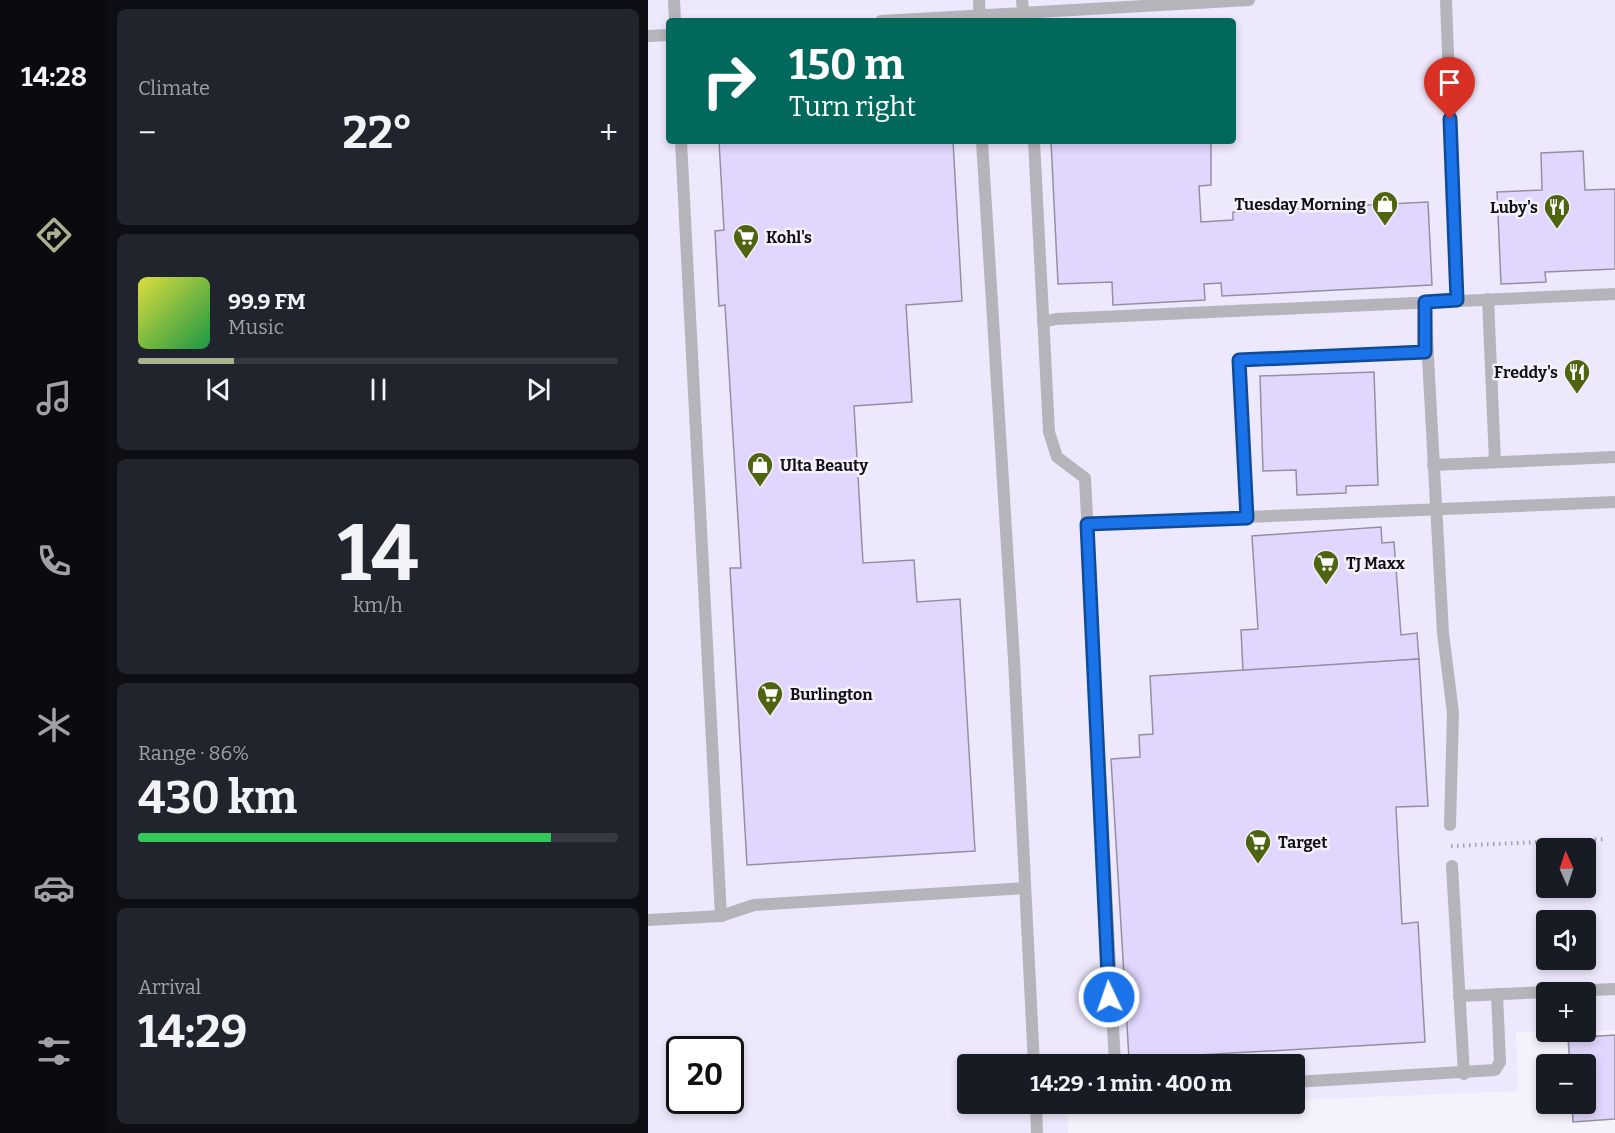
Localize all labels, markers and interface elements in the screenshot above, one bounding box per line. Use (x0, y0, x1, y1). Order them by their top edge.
text: 150 m (789, 40, 904, 90)
icon: right (690, 42, 768, 120)
pin (1424, 57, 1475, 119)
text: 14:28 (21, 61, 87, 93)
icon: arrive (1433, 66, 1466, 99)
text: Climate (138, 76, 210, 100)
text: Turn right (789, 91, 916, 123)
text: 22° (342, 106, 413, 160)
text: − (138, 113, 156, 153)
text: + (599, 113, 618, 153)
shop icon: Tuesday Morning (1370, 189, 1400, 227)
restaurant icon: Luby's (1542, 192, 1572, 230)
place label: Tuesday Morning (1234, 195, 1366, 214)
place label: Luby's (1490, 198, 1538, 217)
icon: directions (33, 214, 75, 256)
supermarket icon: Kohl's (731, 222, 761, 260)
place label: Kohl's (766, 228, 812, 247)
text: 99.9 FM (228, 288, 306, 315)
text: Music (228, 315, 284, 339)
restaurant icon: Freddy's (1562, 357, 1592, 395)
place label: Freddy's (1494, 363, 1558, 382)
icon: previous (202, 373, 235, 406)
icon: pause (362, 373, 395, 406)
icon: next (522, 373, 555, 406)
icon: music (33, 377, 75, 419)
shop icon: Ulta Beauty (745, 450, 775, 488)
place label: Ulta Beauty (780, 456, 868, 475)
text: 14 (337, 507, 419, 601)
icon: phone (33, 540, 75, 582)
supermarket icon: TJ Maxx (1311, 548, 1341, 586)
place label: TJ Maxx (1346, 554, 1405, 573)
text: km/h (353, 593, 403, 617)
supermarket icon: Burlington (755, 679, 785, 717)
place label: Burlington (790, 685, 873, 704)
icon: climate (33, 704, 75, 746)
text: Range · 86% (138, 741, 249, 765)
text: 430 km (138, 771, 297, 825)
supermarket icon: Target (1243, 827, 1273, 865)
place label: Target (1278, 833, 1328, 852)
north arrow (1536, 838, 1596, 898)
map controls (1536, 838, 1596, 1114)
icon: car (33, 867, 75, 909)
button: sound (1536, 910, 1596, 970)
position arrow (1077, 965, 1141, 1029)
text: Arrival (138, 975, 201, 999)
button: + (1536, 982, 1596, 1042)
text: 14:29 (138, 1005, 247, 1059)
icon: filters (33, 1030, 75, 1072)
speed limit sign: 20 (666, 1036, 744, 1114)
button: − (1536, 1054, 1596, 1114)
text: 14:29 · 1 min · 400 m (1030, 1070, 1232, 1097)

